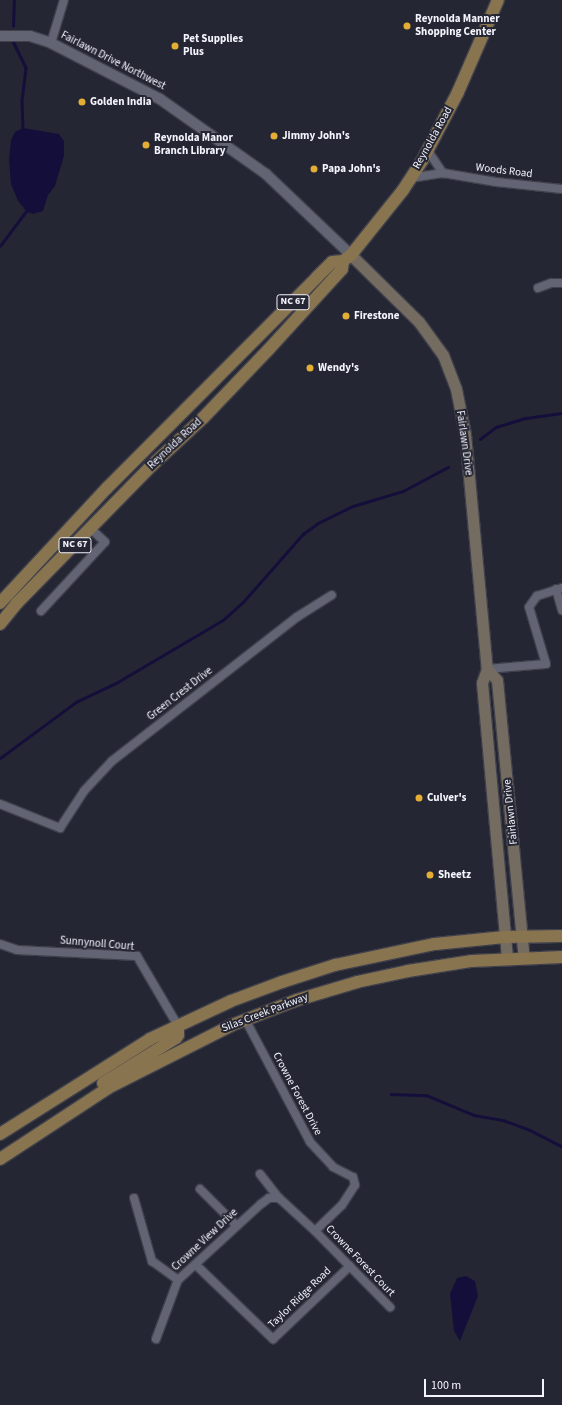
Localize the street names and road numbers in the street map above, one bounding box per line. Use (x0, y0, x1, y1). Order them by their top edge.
street label: Fairlawn Drive Northwest (58, 29, 168, 93)
street label: Reynolda Road (410, 105, 456, 171)
street label: Woods Road (475, 161, 533, 181)
road number: NC 67 (276, 294, 310, 310)
street label: Fairlawn Drive (453, 410, 475, 476)
street label: Reynolda Road (145, 416, 205, 472)
road number: NC 67 (58, 537, 92, 553)
street label: Green Crest Drive (145, 664, 215, 724)
street label: Fairlawn Drive (501, 779, 521, 845)
street label: Sunnynoll Court (59, 934, 135, 954)
street label: Silas Creek Parkway (220, 990, 310, 1036)
street label: Crowne Forest Drive (270, 1050, 324, 1138)
street label: Crowne View Drive (169, 1206, 241, 1274)
street label: Crowne Forest Court (323, 1223, 397, 1299)
street label: Taylor Ridge Road (266, 1265, 334, 1331)

